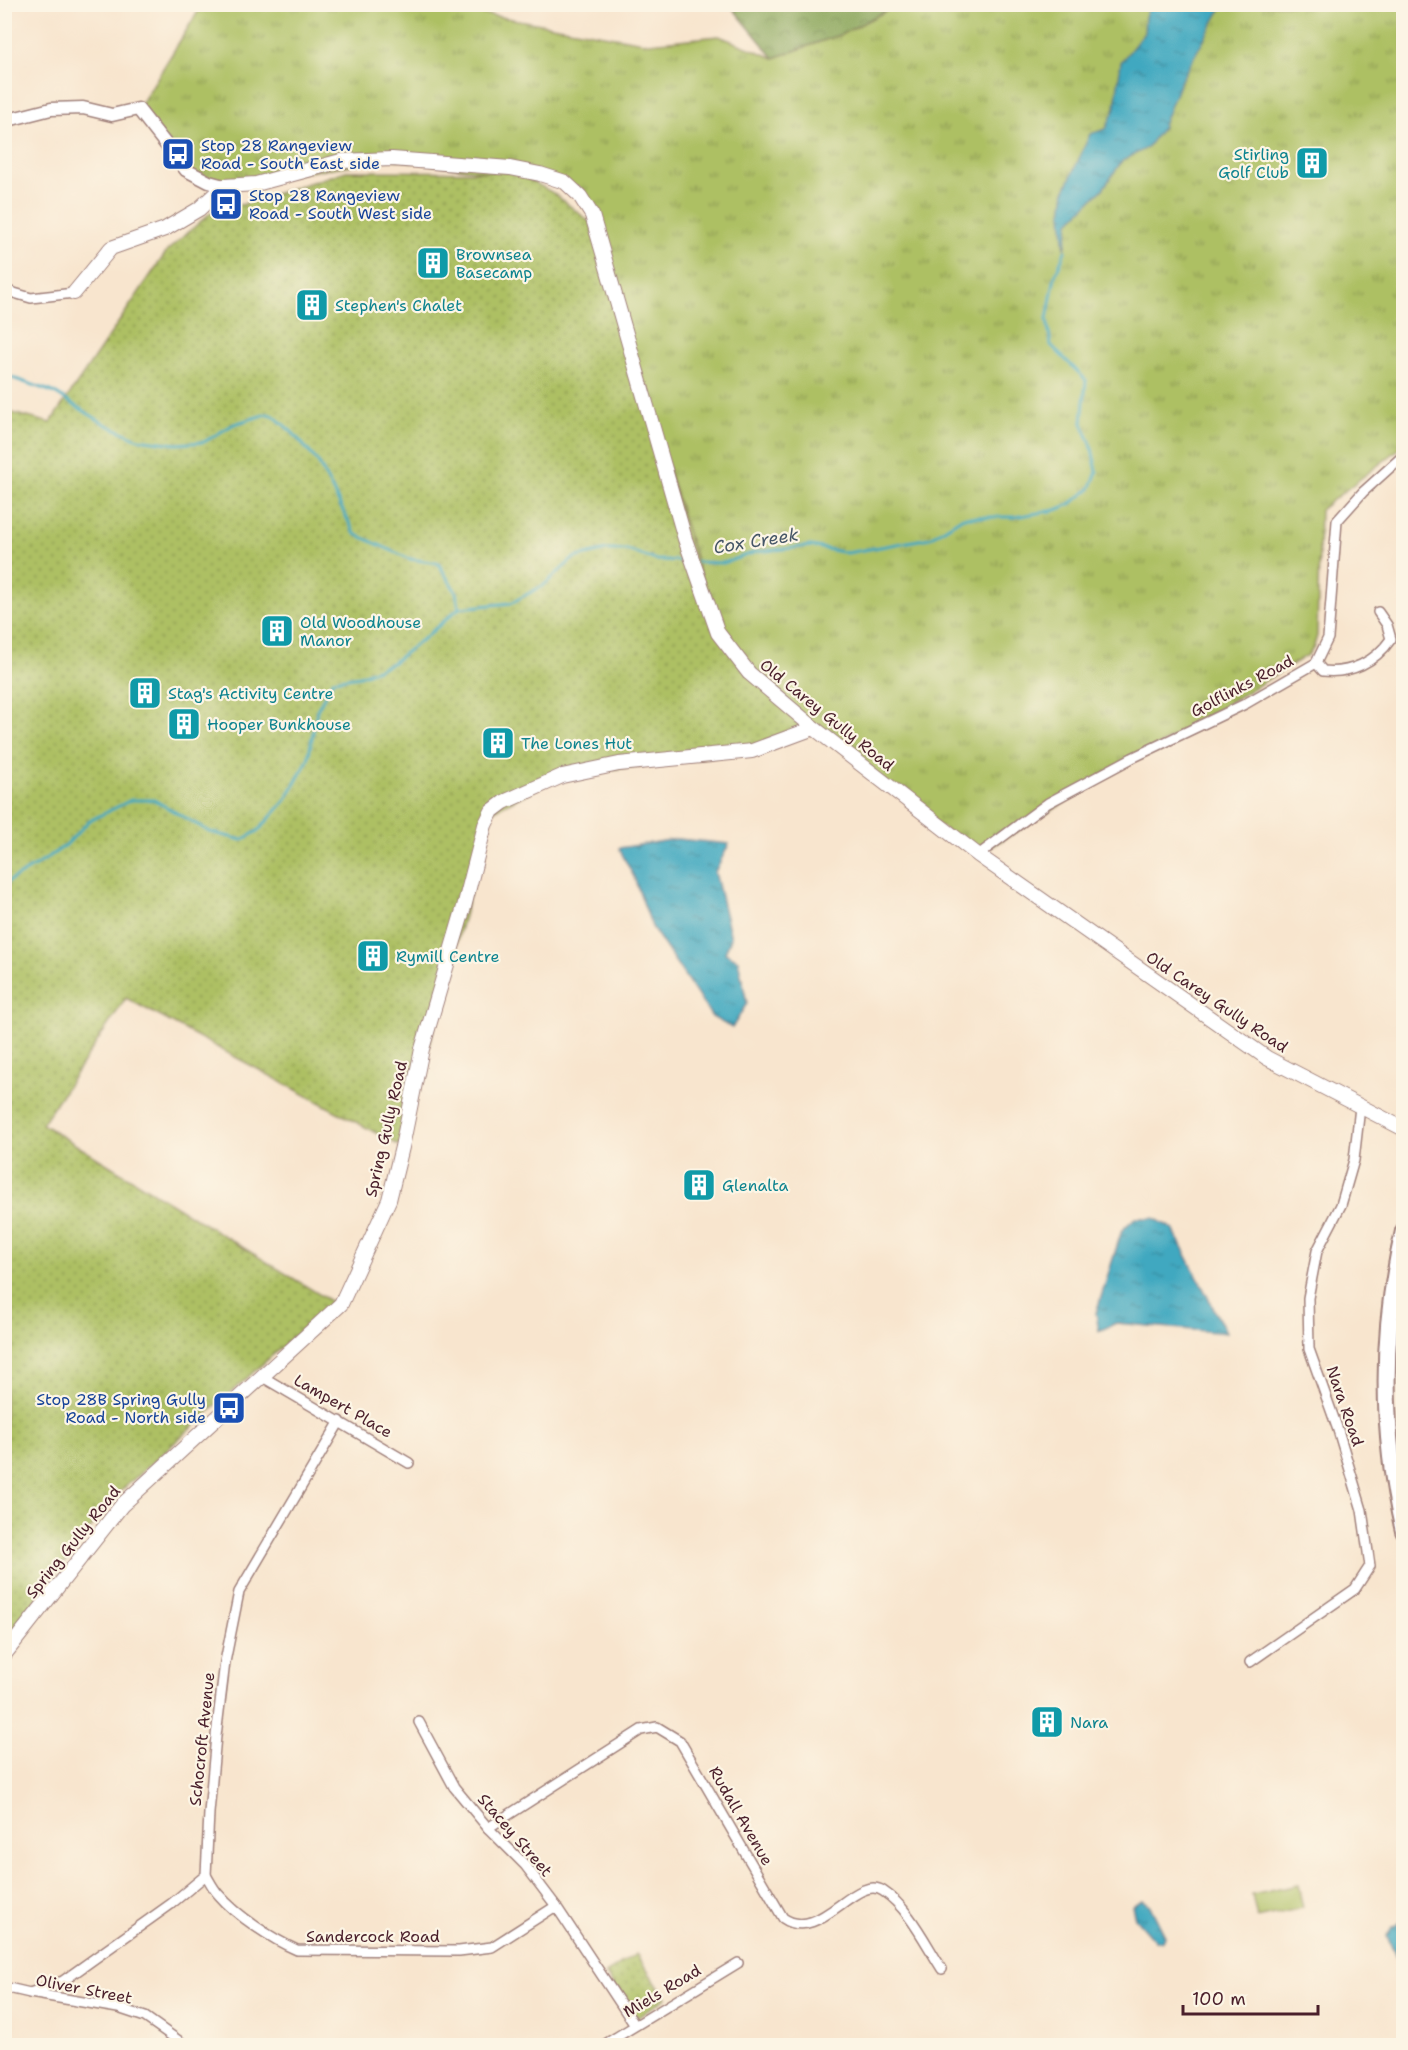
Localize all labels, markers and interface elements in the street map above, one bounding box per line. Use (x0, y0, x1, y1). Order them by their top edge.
place label: Stop 28 Rangeview Road - South East side (201, 135, 380, 174)
bus stop icon: Stop 28 Rangeview Road - South East side (160, 136, 196, 172)
place label: Stirling Golf Club (1218, 144, 1289, 183)
building icon: Stirling Golf Club (1294, 145, 1330, 181)
place label: Stop 28 Rangeview Road - South West side (249, 185, 432, 224)
bus stop icon: Stop 28 Rangeview Road - South West side (208, 186, 244, 222)
place label: Brownsea Basecamp (456, 244, 532, 283)
building icon: Brownsea Basecamp (415, 245, 451, 281)
building icon: Stephen's Chalet (294, 287, 330, 323)
place label: Stephen's Chalet (335, 295, 462, 316)
water label: Cox Creek (712, 522, 801, 560)
place label: Old Woodhouse Manor (300, 612, 421, 651)
building icon: Old Woodhouse Manor (259, 613, 295, 649)
street label: Golflinks Road (1187, 650, 1297, 722)
street label: Old Carey Gully Road (756, 654, 898, 776)
building icon: Stag's Activity Centre (127, 675, 163, 711)
place label: Stag's Activity Centre (168, 683, 334, 704)
building icon: Hooper Bunkhouse (166, 706, 202, 742)
place label: Hooper Bunkhouse (207, 714, 351, 735)
building icon: The Lones Hut (480, 725, 516, 761)
place label: The Lones Hut (521, 733, 632, 754)
building icon: Rymill Centre (355, 938, 391, 974)
place label: Rymill Centre (396, 946, 500, 967)
street label: Old Carey Gully Road (1142, 947, 1292, 1057)
street label: Spring Gully Road (360, 1059, 412, 1199)
building icon: Glenalta (681, 1167, 717, 1203)
place label: Glenalta (722, 1175, 789, 1196)
street label: Nara Road (1321, 1363, 1369, 1449)
street label: Lampert Place (290, 1369, 396, 1443)
place label: Stop 28B Spring Gully Road - North side (36, 1389, 206, 1428)
bus stop icon: Stop 28B Spring Gully Road - North side (211, 1390, 247, 1426)
street label: Spring Gully Road (21, 1481, 125, 1603)
street label: Schocroft Avenue (185, 1671, 219, 1807)
building icon: Nara (1029, 1704, 1065, 1740)
place label: Nara (1070, 1712, 1108, 1733)
street label: Rudall Avenue (704, 1763, 778, 1869)
street label: Stacey Street (473, 1789, 557, 1881)
street label: Sandercock Road (306, 1926, 440, 1947)
street label: Miels Road (619, 1960, 705, 2022)
street label: Oliver Street (34, 1969, 134, 2009)
scale bar (1183, 1978, 1318, 2016)
text: 100 m (1192, 1987, 1246, 2011)

